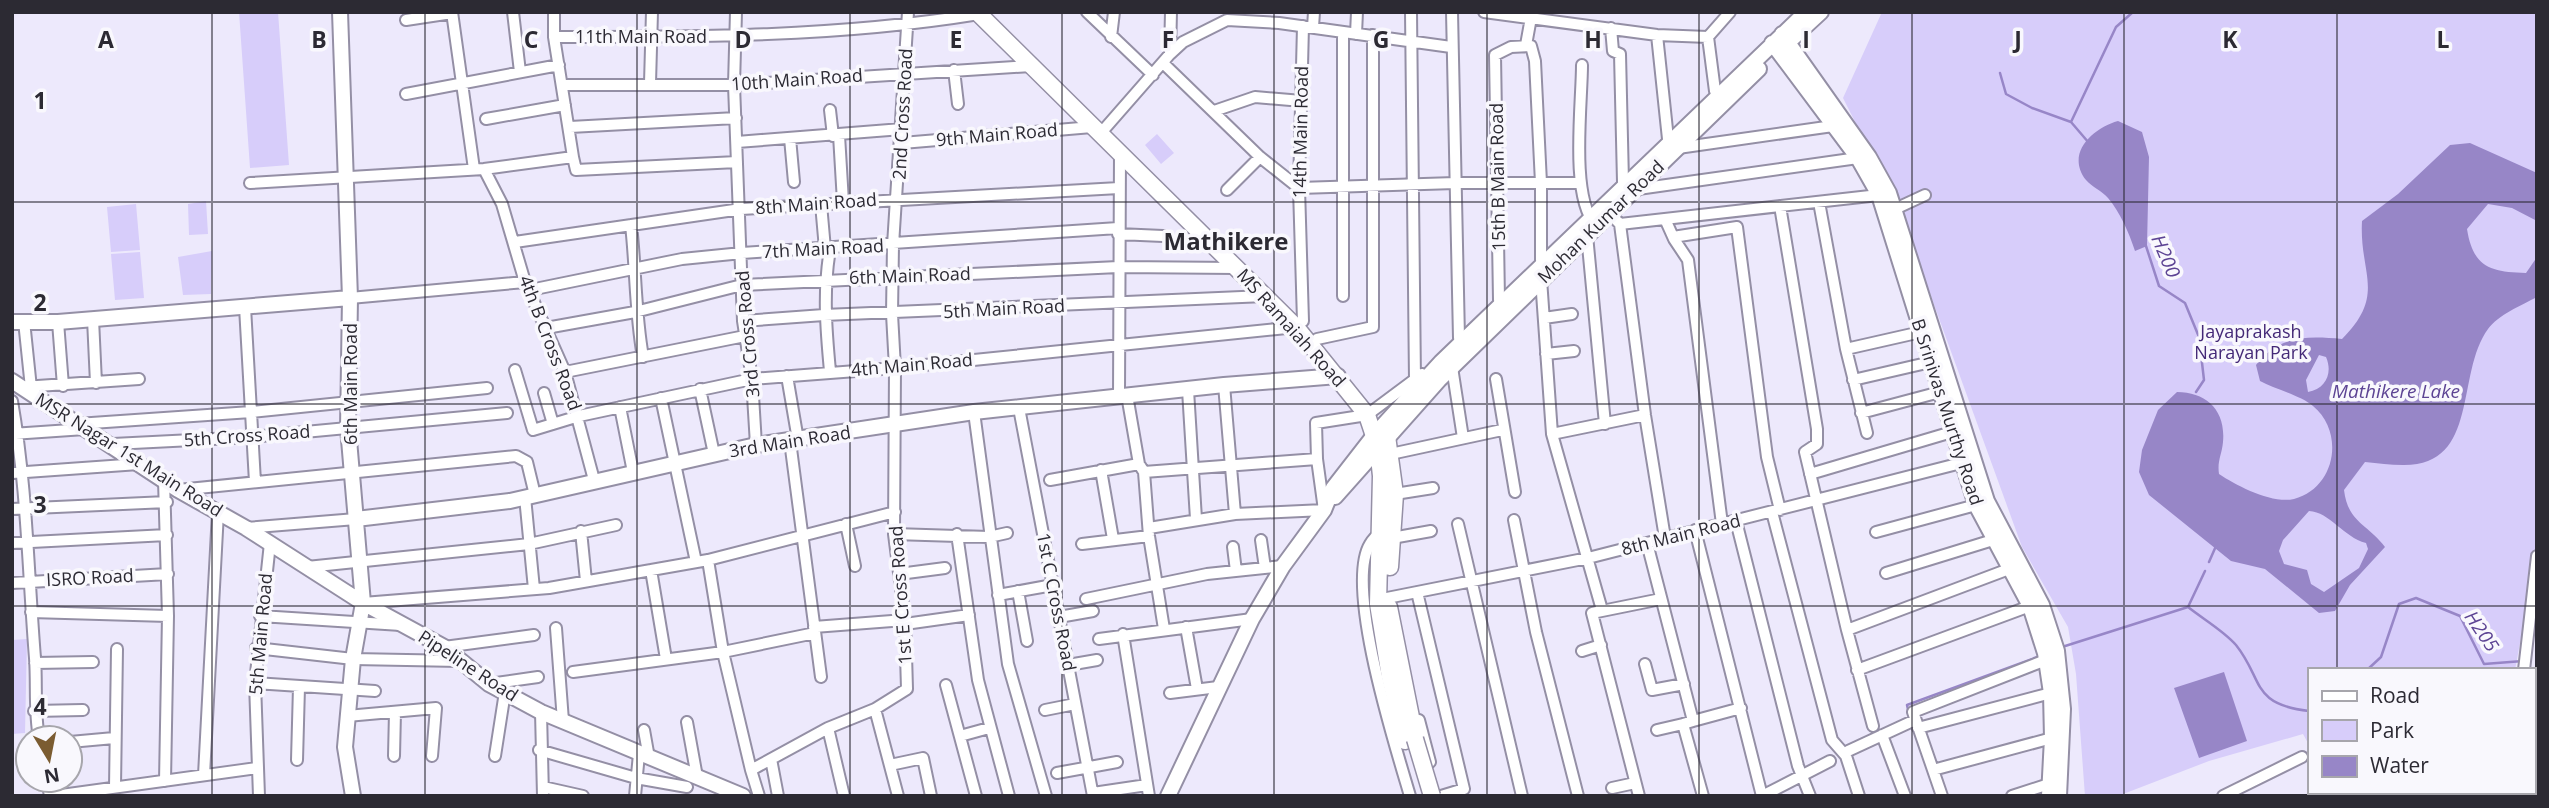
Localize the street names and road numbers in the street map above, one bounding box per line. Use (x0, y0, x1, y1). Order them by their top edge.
street label: 11th Main Road (575, 24, 707, 48)
street label: 2nd Cross Road (887, 48, 917, 180)
street label: 10th Main Road (730, 62, 864, 96)
street label: 14th Main Road (1287, 66, 1313, 198)
street label: 15th B Main Road (1484, 103, 1510, 251)
street label: 9th Main Road (935, 117, 1059, 151)
street label: Mohan Kumar Road (1532, 154, 1669, 288)
street label: 8th Main Road (754, 187, 878, 219)
street label: 7th Main Road (761, 233, 884, 263)
street label: 6th Main Road (849, 261, 971, 289)
street label: MS Ramaiah Road (1232, 263, 1351, 392)
street label: 3rd Cross Road (729, 269, 765, 399)
street label: 4th B Cross Road (514, 272, 588, 414)
street label: 5th Main Road (942, 293, 1065, 323)
street label: B Srinivas Murthy Road (1906, 315, 1989, 508)
street label: 6th Main Road (338, 323, 362, 445)
street label: 4th Main Road (850, 347, 974, 381)
street label: MSR Nagar 1st Main Road (31, 387, 228, 522)
street label: 5th Cross Road (183, 419, 311, 451)
street label: 3rd Main Road (727, 420, 852, 462)
street label: 8th Main Road (1619, 508, 1743, 560)
street label: 1st E Cross Road (883, 525, 917, 665)
street label: 1st C Cross Road (1032, 531, 1082, 673)
street label: ISRO Road (46, 563, 134, 591)
street label: 5th Main Road (243, 572, 277, 696)
street label: Pipeline Road (414, 624, 523, 706)

